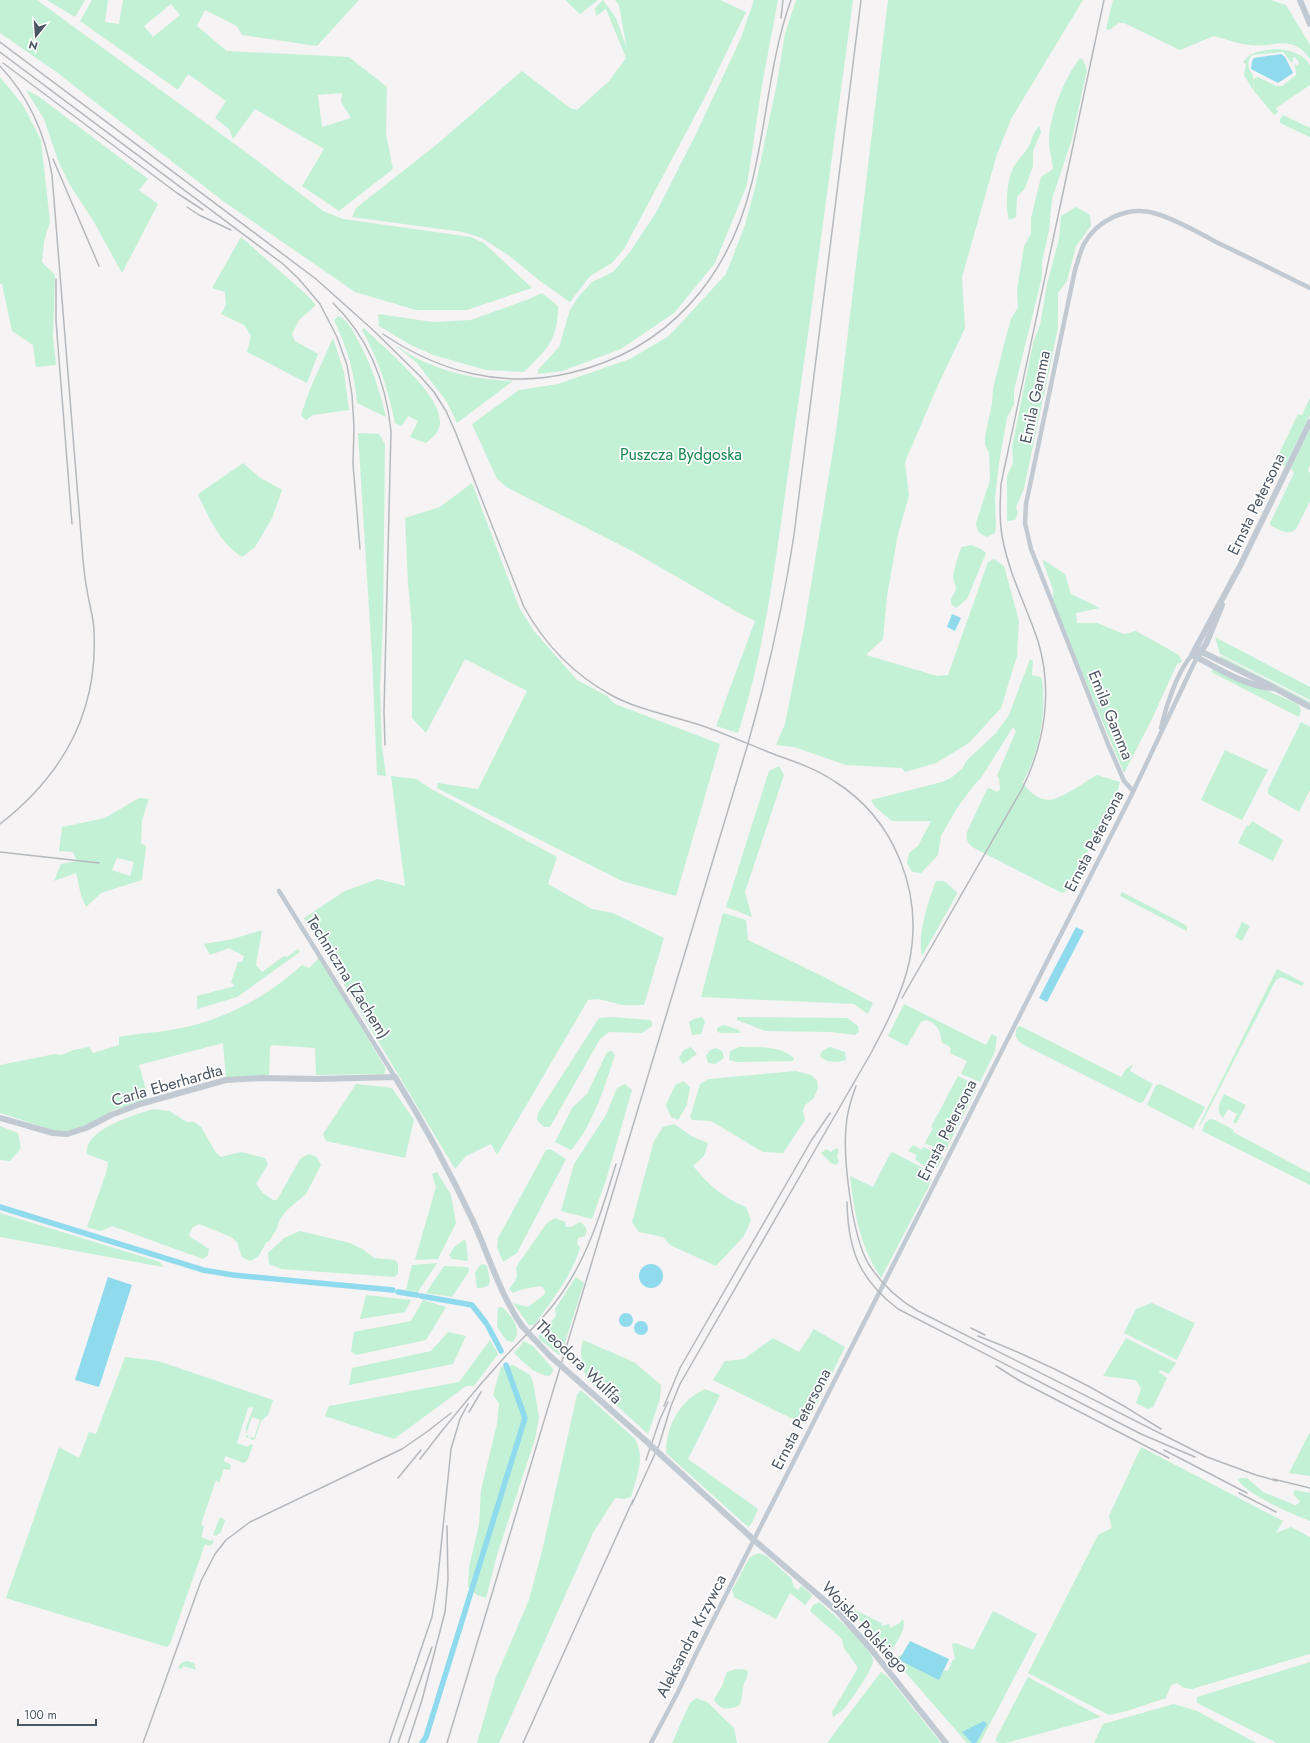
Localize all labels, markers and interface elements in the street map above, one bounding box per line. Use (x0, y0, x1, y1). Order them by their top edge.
north arrow (16, 16, 56, 56)
text: N (27, 37, 40, 54)
street label: Emila Gamma (1014, 348, 1056, 446)
park label: Puszcza Bydgoska (620, 443, 742, 466)
street label: Ernsta Petersona (1221, 449, 1291, 559)
street label: Emila Gamma (1083, 667, 1139, 763)
street label: Ernsta Petersona (1059, 786, 1129, 896)
street label: Techniczna (Zachem) (301, 911, 395, 1043)
street label: Carla Eberhardta (109, 1058, 225, 1112)
street label: Ernsta Petersona (912, 1075, 982, 1185)
street label: Theodora Wulffa (531, 1315, 627, 1409)
street label: Ernsta Petersona (766, 1364, 836, 1474)
street label: Aleksandra Krzywca (650, 1571, 732, 1701)
street label: Wojska Polskiego (816, 1576, 914, 1678)
scale bar (18, 1701, 96, 1727)
text: 100 m (24, 1706, 57, 1724)

